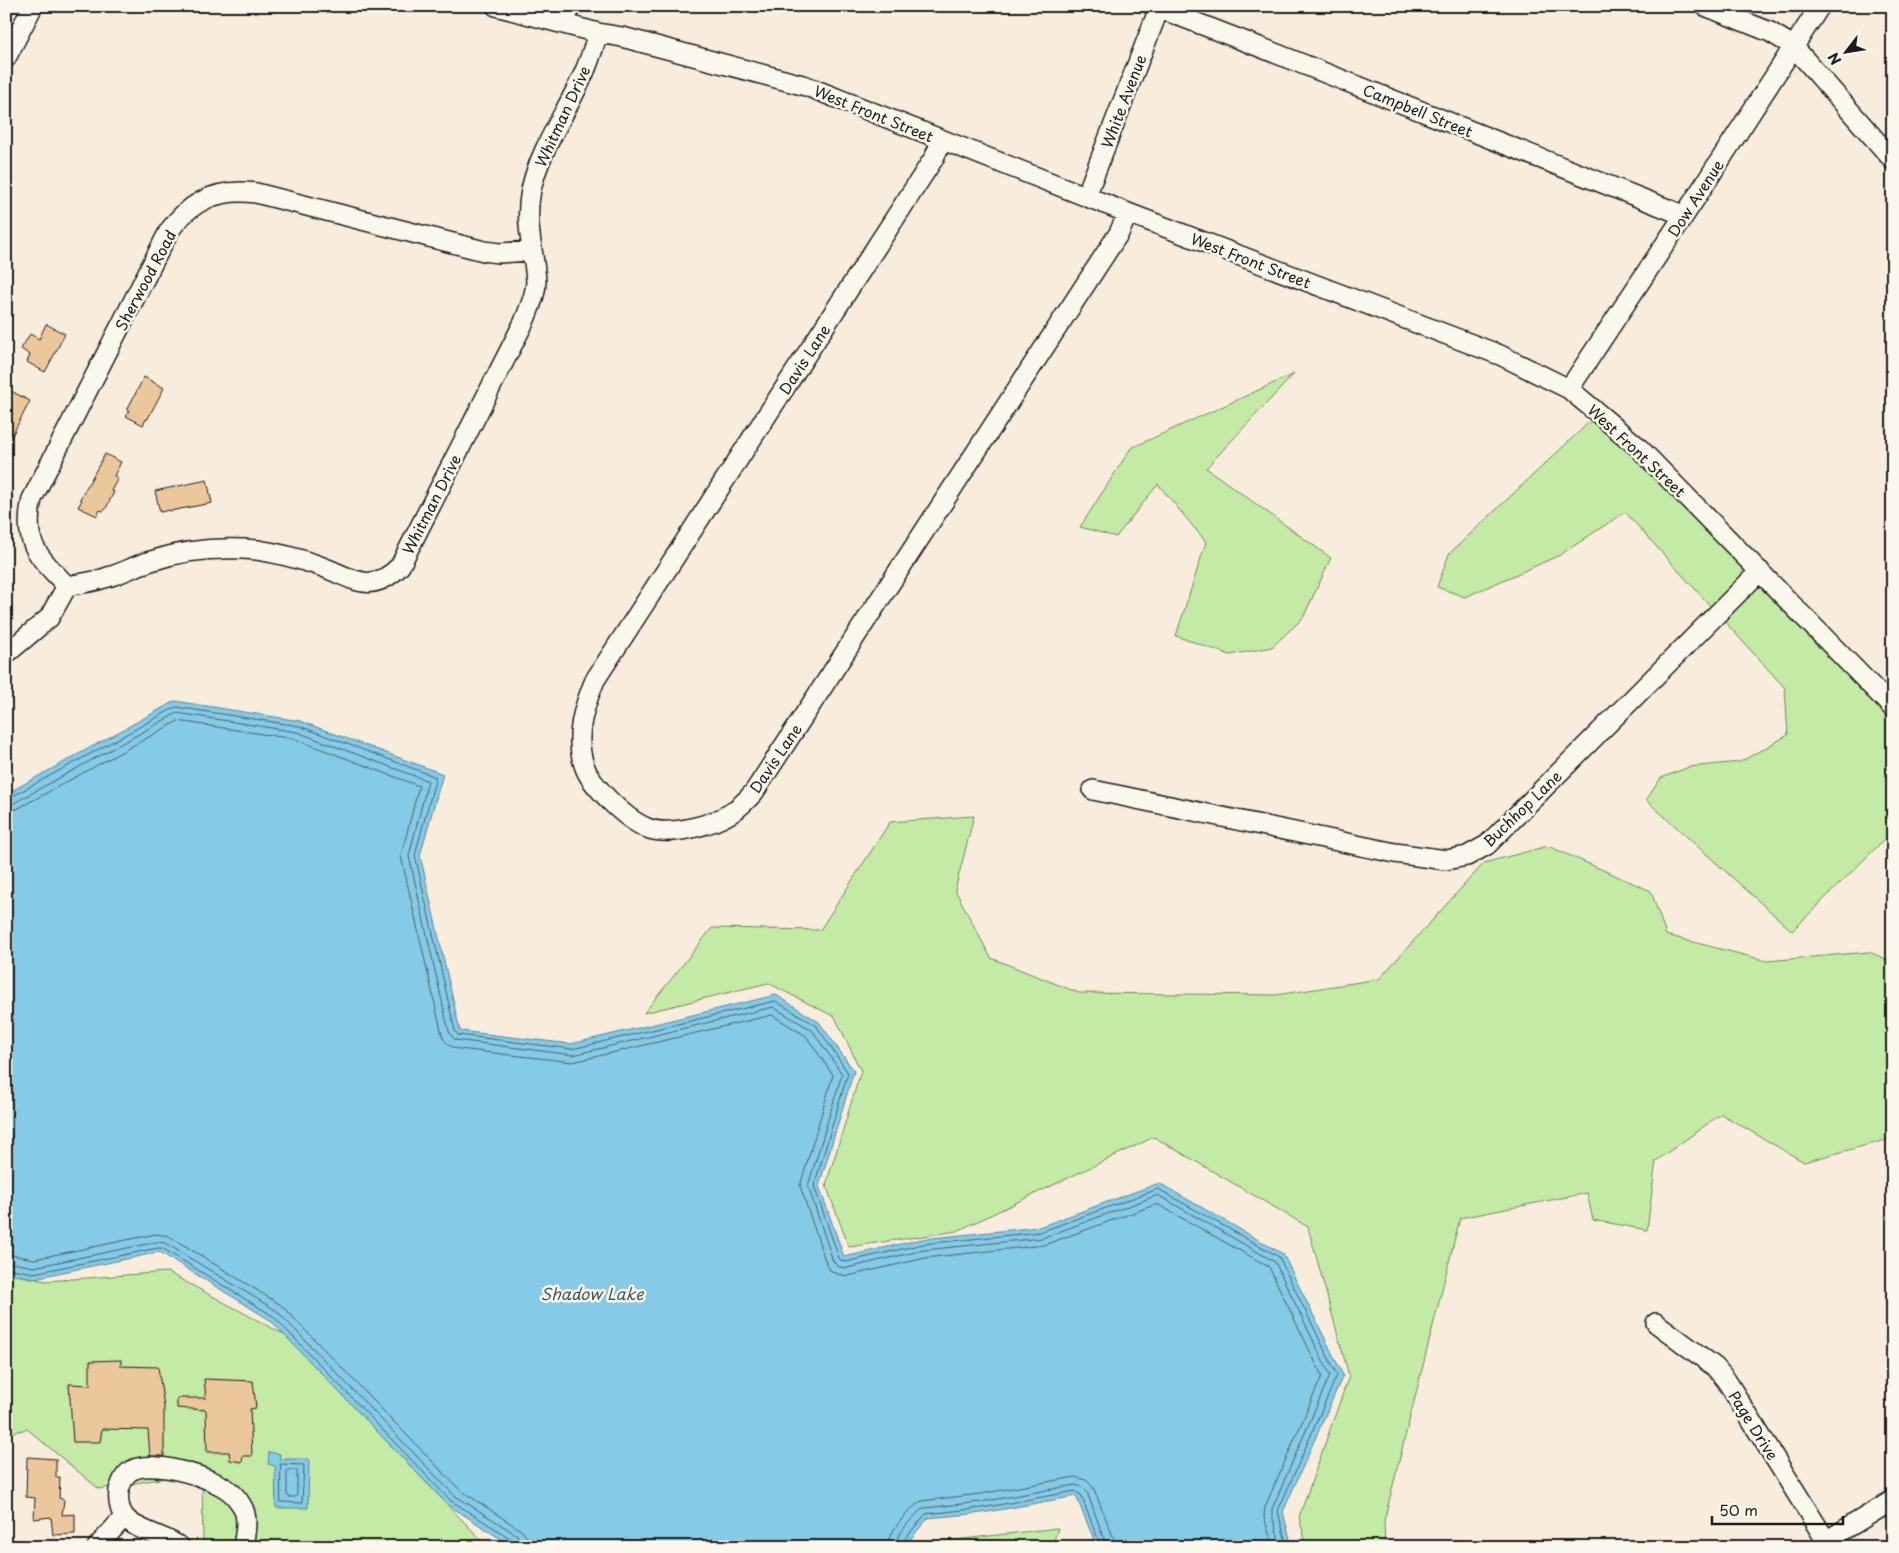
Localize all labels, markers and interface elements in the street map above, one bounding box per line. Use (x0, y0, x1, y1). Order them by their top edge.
north arrow (1822, 28, 1872, 78)
text: N (1823, 49, 1846, 69)
street label: White Avenue (1095, 51, 1151, 151)
street label: Whitman Drive (529, 62, 596, 170)
street label: Campbell Street (1360, 77, 1476, 143)
street label: West Front Street (811, 79, 937, 147)
street label: Dow Avenue (1661, 155, 1729, 241)
street label: Sherwood Road (109, 226, 181, 334)
street label: West Front Street (1188, 227, 1314, 293)
street label: Davis Lane (773, 319, 835, 399)
street label: West Front Street (1583, 398, 1691, 502)
street label: Whitman Drive (396, 450, 466, 558)
street label: Davis Lane (743, 719, 807, 797)
street label: Buchhop Lane (1477, 764, 1567, 852)
water label: Shadow Lake (541, 1281, 645, 1305)
street label: Page Drive (1724, 1386, 1784, 1464)
scale bar (1712, 1493, 1843, 1525)
text: 50 m (1719, 1498, 1758, 1521)

